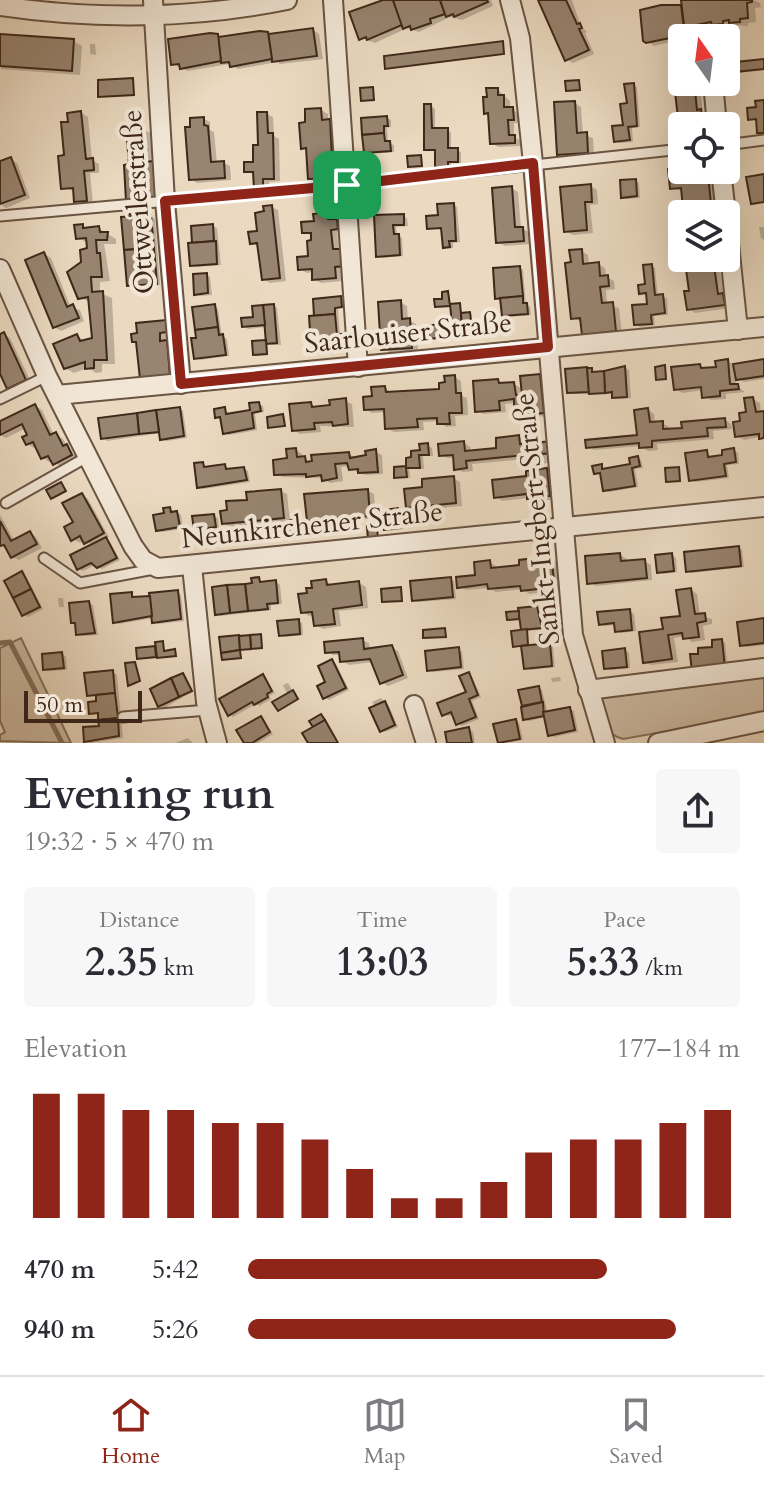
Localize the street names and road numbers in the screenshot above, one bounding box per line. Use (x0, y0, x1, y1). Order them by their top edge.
street label: Ottweilerstraße (113, 108, 163, 296)
street label: Saarlouiser Straße (302, 303, 514, 363)
street label: Sankt-Ingbert-Straße (505, 391, 569, 647)
street label: Neunkirchener Straße (179, 492, 445, 558)

